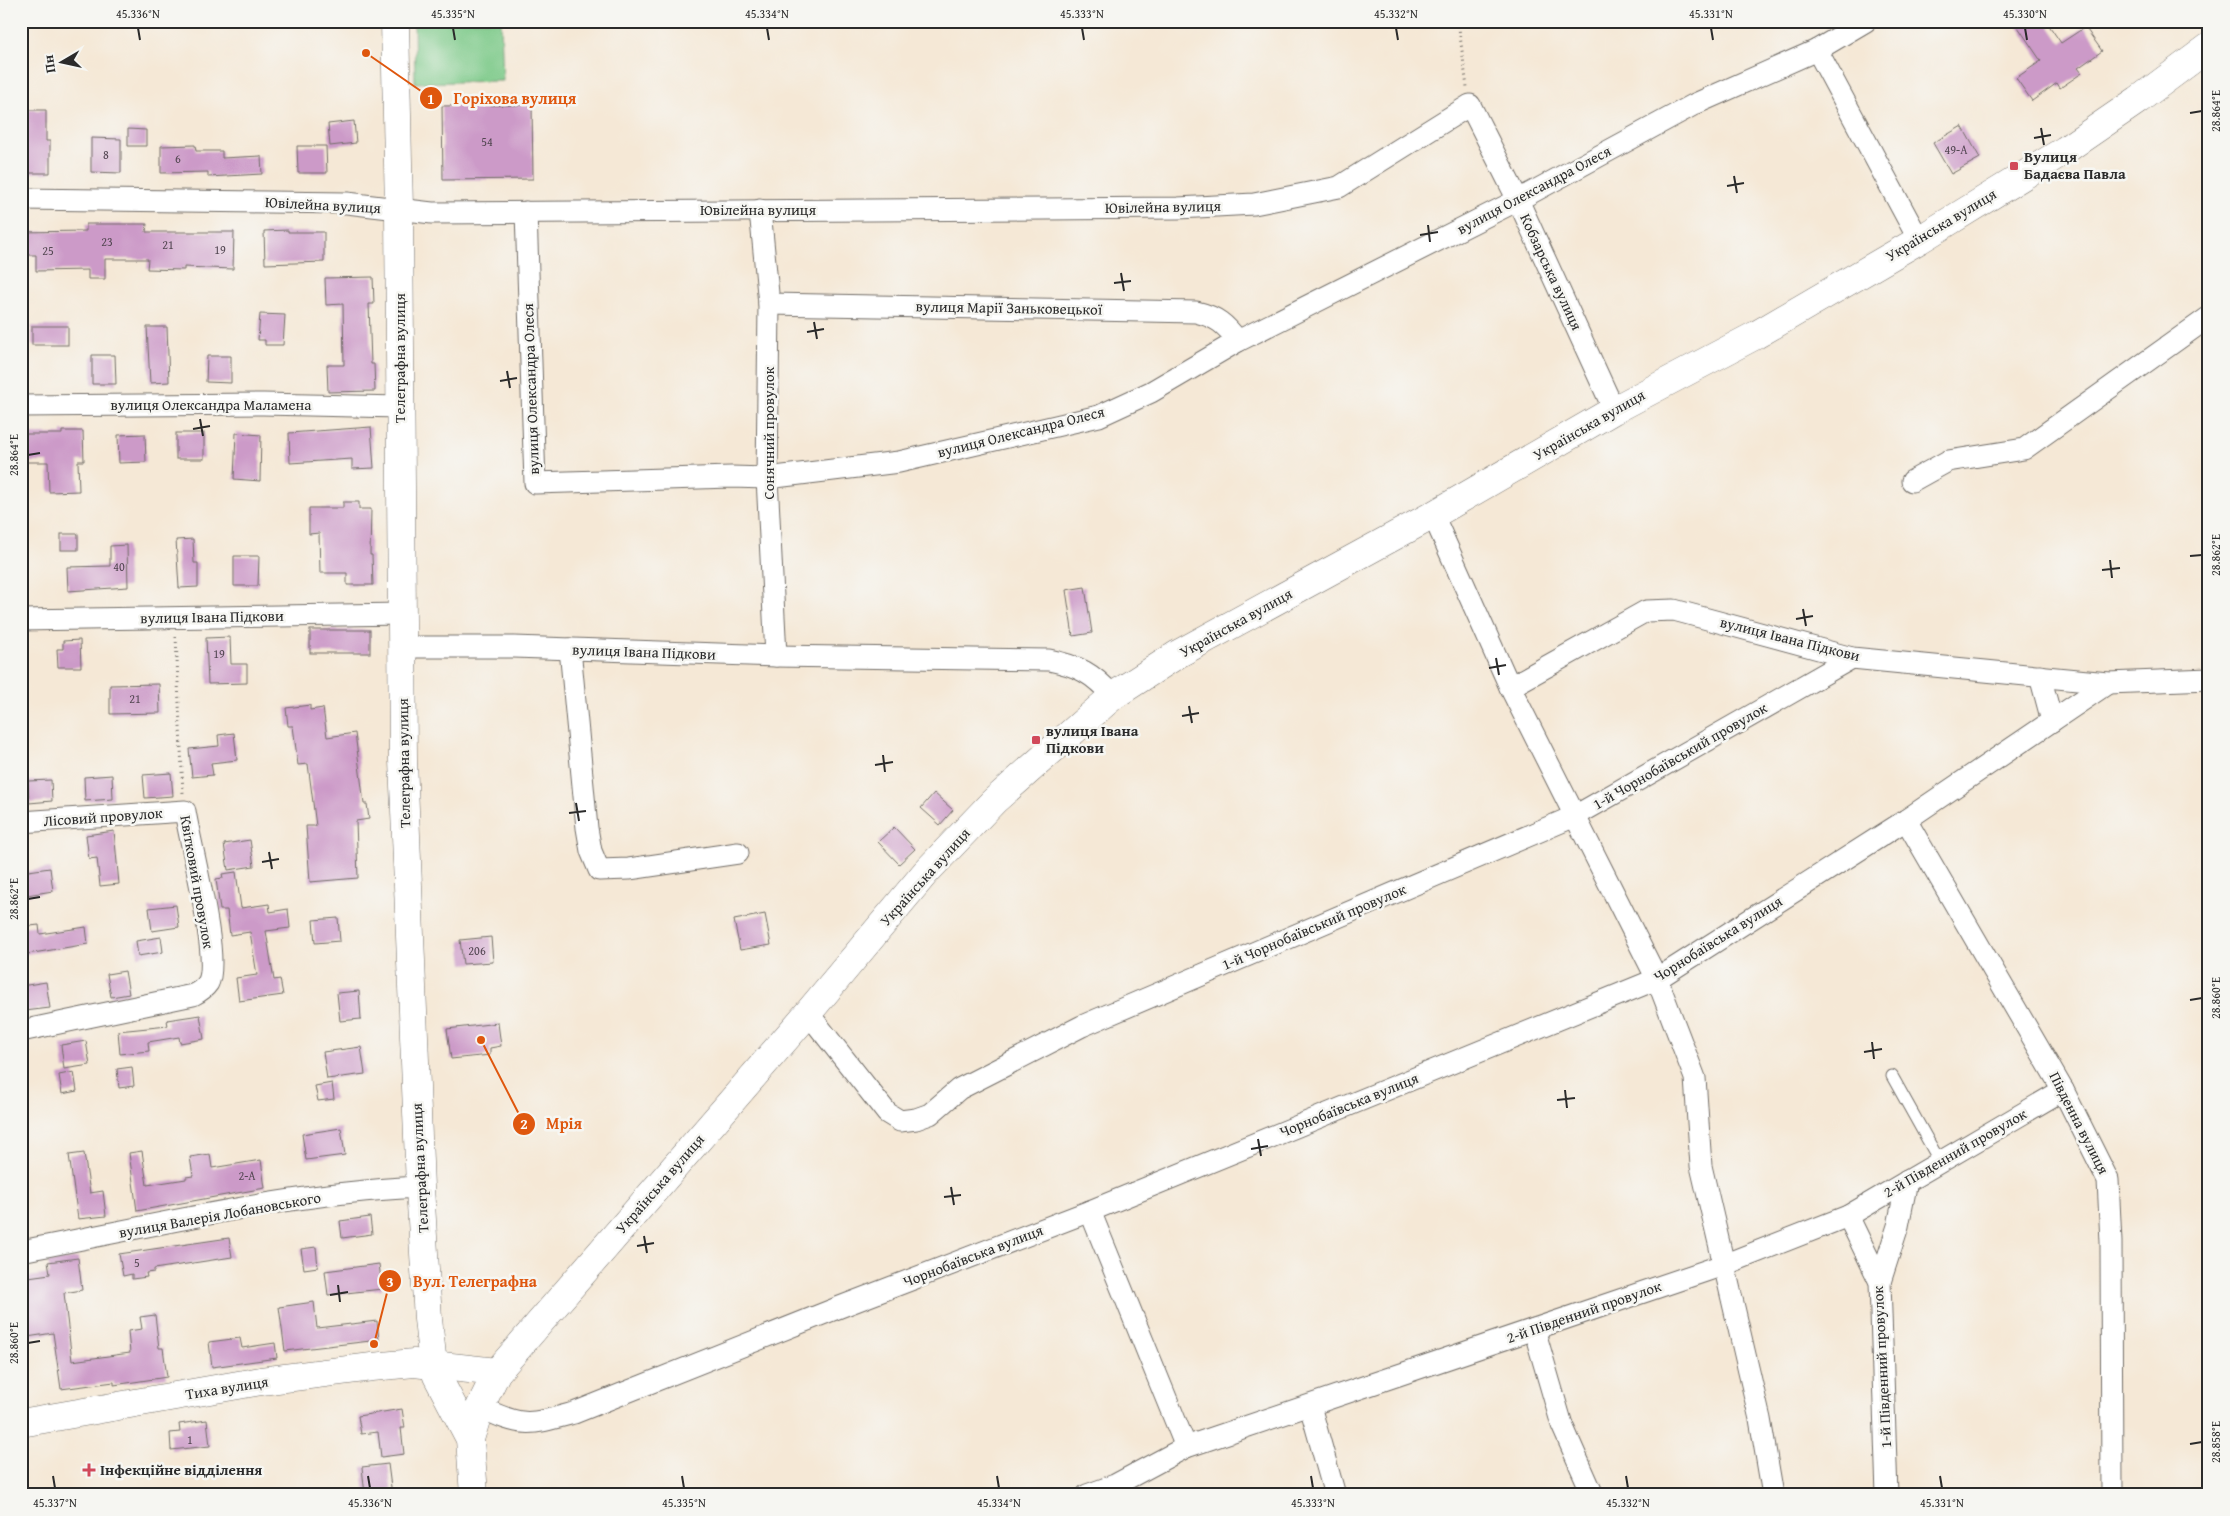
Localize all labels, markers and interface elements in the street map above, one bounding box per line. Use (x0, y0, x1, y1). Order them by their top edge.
text: 45.336°N (116, 5, 160, 22)
text: 45.335°N (431, 5, 475, 22)
text: 45.334°N (745, 5, 789, 22)
text: 45.333°N (1060, 5, 1104, 22)
text: 45.332°N (1374, 5, 1418, 22)
text: 45.331°N (1689, 5, 1733, 22)
text: 45.330°N (2003, 5, 2047, 22)
north arrow (38, 38, 88, 88)
text: Пн (38, 53, 60, 74)
callout: Горіхова вулиця (418, 83, 586, 114)
text: Горіхова вулиця (454, 86, 577, 110)
text: 1 (427, 88, 435, 109)
text: 28.864°E (2207, 90, 2224, 132)
house number: 54 (481, 133, 493, 150)
street label: вулиця Олександра Олеся (1453, 140, 1615, 239)
house number: 49-А (1945, 141, 1968, 158)
house number: 8 (103, 146, 109, 163)
place label: Вулиця Бадаєва Павла (2024, 146, 2126, 184)
house number: 6 (175, 150, 181, 167)
marker: Вулиця Бадаєва Павла (2008, 160, 2020, 172)
street label: Українська вулиця (1881, 183, 2000, 266)
street label: Ювілейна вулиця (265, 191, 382, 218)
street label: Ювілейна вулиця (1105, 195, 1222, 218)
street label: Ювілейна вулиця (700, 199, 816, 220)
street label: Кобзарська вулиця (1515, 210, 1588, 334)
house number: 23 (101, 233, 113, 250)
house number: 21 (162, 236, 174, 253)
house number: 19 (214, 241, 226, 258)
house number: 25 (42, 242, 54, 259)
street label: Телеграфна вулиця (389, 293, 410, 423)
street label: вулиця Марії Заньковецької (915, 295, 1103, 320)
street label: вулиця Олександра Олеся (517, 302, 544, 475)
street label: Сонячний провулок (758, 366, 779, 499)
street label: Українська вулиця (1529, 384, 1649, 465)
street label: вулиця Олександра Маламена (111, 394, 312, 415)
street label: вулиця Олександра Олеся (935, 400, 1107, 462)
text: 28.864°E (5, 434, 22, 476)
text: 28.862°E (2207, 534, 2224, 576)
house number: 40 (113, 558, 125, 575)
street label: Українська вулиця (1176, 583, 1296, 662)
street label: вулиця Івана Підкови (140, 605, 284, 628)
street label: вулиця Івана Підкови (1718, 611, 1862, 666)
street label: вулиця Івана Підкови (572, 639, 716, 665)
house number: 19 (213, 645, 225, 662)
house number: 21 (129, 690, 141, 707)
street label: 1-й Чорнобаївський провулок (1589, 697, 1771, 814)
street label: Телеграфна вулиця (392, 698, 415, 828)
place label: вулиця Івана Підкови (1046, 720, 1139, 758)
marker: вулиця Івана Підкови (1030, 734, 1042, 746)
street label: Лісовий провулок (43, 802, 163, 831)
street label: Квітковий провулок (175, 814, 220, 950)
street label: Українська вулиця (875, 823, 975, 930)
text: 28.862°E (5, 878, 22, 920)
street label: 1-й Чорнобаївський провулок (1218, 878, 1409, 975)
street label: Чорнобаївська вулиця (1649, 890, 1787, 987)
house number: 206 (468, 942, 486, 959)
text: 28.860°E (2207, 977, 2224, 1019)
street label: Чорнобаївська вулиця (1276, 1067, 1422, 1142)
street label: Південна вулиця (2045, 1068, 2115, 1178)
street label: Телеграфна вулиця (406, 1102, 433, 1233)
street label: 2-й Південний провулок (1879, 1103, 2030, 1202)
callout: Мрія (511, 1108, 592, 1139)
text: Мрія (546, 1111, 582, 1135)
text: 2 (520, 1113, 528, 1134)
street label: Українська вулиця (610, 1129, 709, 1238)
house number: 2-А (238, 1167, 256, 1184)
street label: вулиця Валерія Лобановського (117, 1186, 323, 1243)
street label: Чорнобаївська вулиця (900, 1219, 1046, 1292)
house number: 5 (134, 1254, 140, 1271)
callout: Вул. Телеграфна (378, 1266, 547, 1297)
text: Вул. Телеграфна (413, 1269, 538, 1293)
text: 3 (386, 1271, 394, 1292)
street label: 2-й Південний провулок (1504, 1275, 1664, 1348)
street label: 1-й Південний провулок (1867, 1285, 1896, 1449)
text: 28.860°E (5, 1322, 22, 1364)
street label: Тиха вулиця (184, 1371, 270, 1404)
text: 28.858°E (2207, 1421, 2224, 1463)
house number: 1 (187, 1431, 193, 1448)
place label: Інфекційне відділення (100, 1459, 262, 1480)
marker: Інфекційне відділення (82, 1463, 96, 1477)
text: 45.337°N (33, 1494, 77, 1511)
text: 45.336°N (348, 1494, 392, 1511)
text: 45.335°N (662, 1494, 706, 1511)
text: 45.334°N (977, 1494, 1021, 1511)
text: 45.333°N (1291, 1494, 1335, 1511)
text: 45.332°N (1606, 1494, 1650, 1511)
text: 45.331°N (1920, 1494, 1964, 1511)

